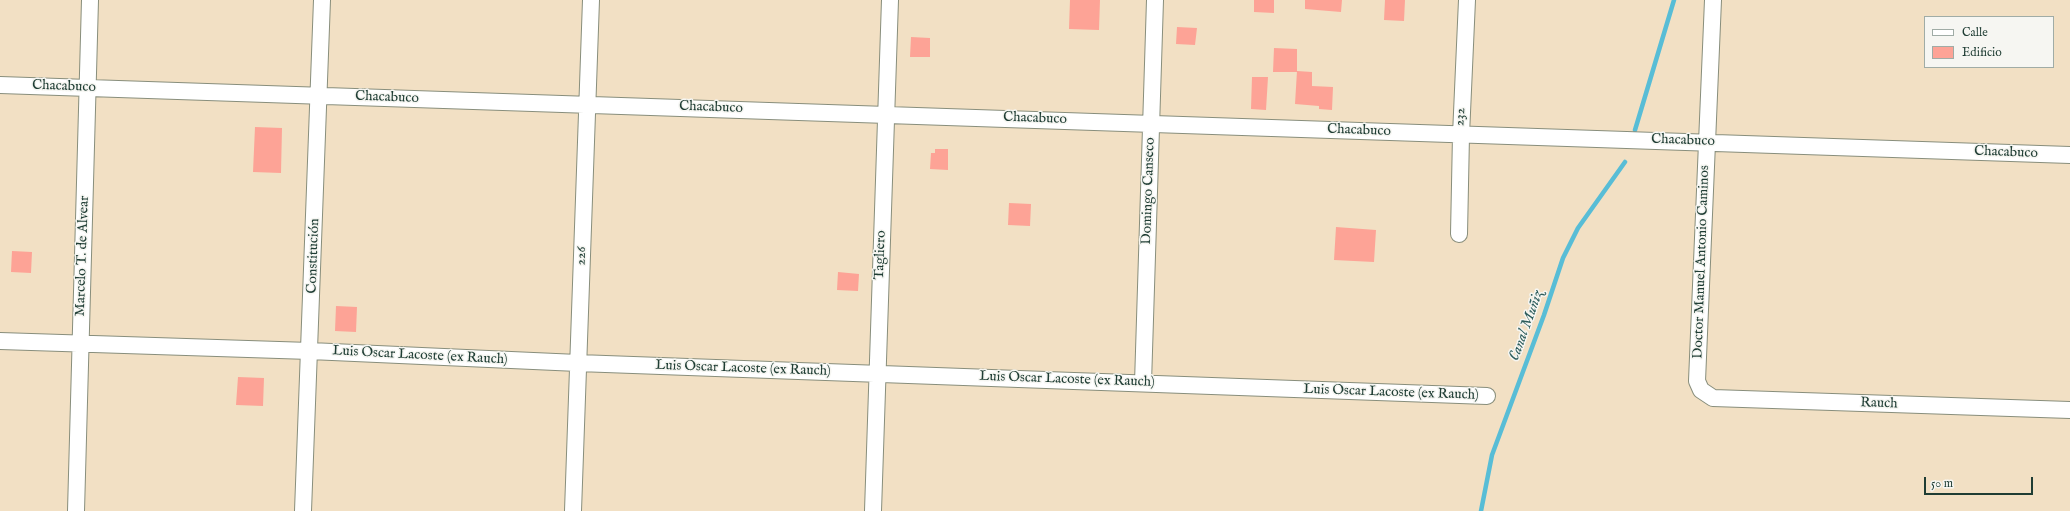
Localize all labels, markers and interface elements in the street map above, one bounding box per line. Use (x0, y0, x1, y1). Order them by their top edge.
legend (1924, 16, 2054, 68)
text: Calle (1962, 25, 1988, 40)
text: Edificio (1962, 45, 2002, 60)
street label: Chacabuco (32, 77, 96, 97)
street label: Chacabuco (355, 88, 419, 108)
street label: Chacabuco (679, 98, 743, 118)
street label: 232 (1452, 107, 1470, 127)
street label: Chacabuco (1003, 109, 1067, 129)
street label: Chacabuco (1327, 121, 1391, 141)
street label: Chacabuco (1651, 131, 1715, 151)
street label: Domingo Canseco (1139, 137, 1159, 245)
street label: Chacabuco (1974, 143, 2038, 163)
street label: Doctor Manuel Antonio Caminos (1690, 165, 1714, 359)
street label: Marcelo T. de Alvear (72, 195, 94, 317)
street label: Constitución (304, 218, 324, 294)
street label: Tagliero (872, 230, 890, 280)
street label: 226 (573, 246, 591, 266)
water label: Canal Muñiz (1506, 288, 1548, 364)
street label: Luis Oscar Lacoste (ex Rauch) (332, 343, 508, 369)
street label: Luis Oscar Lacoste (ex Rauch) (655, 358, 831, 380)
street label: Luis Oscar Lacoste (ex Rauch) (979, 369, 1155, 391)
street label: Luis Oscar Lacoste (ex Rauch) (1303, 382, 1479, 404)
street label: Rauch (1860, 395, 1898, 413)
scale bar (1926, 469, 2035, 495)
text: 50 m (1931, 476, 1953, 491)

